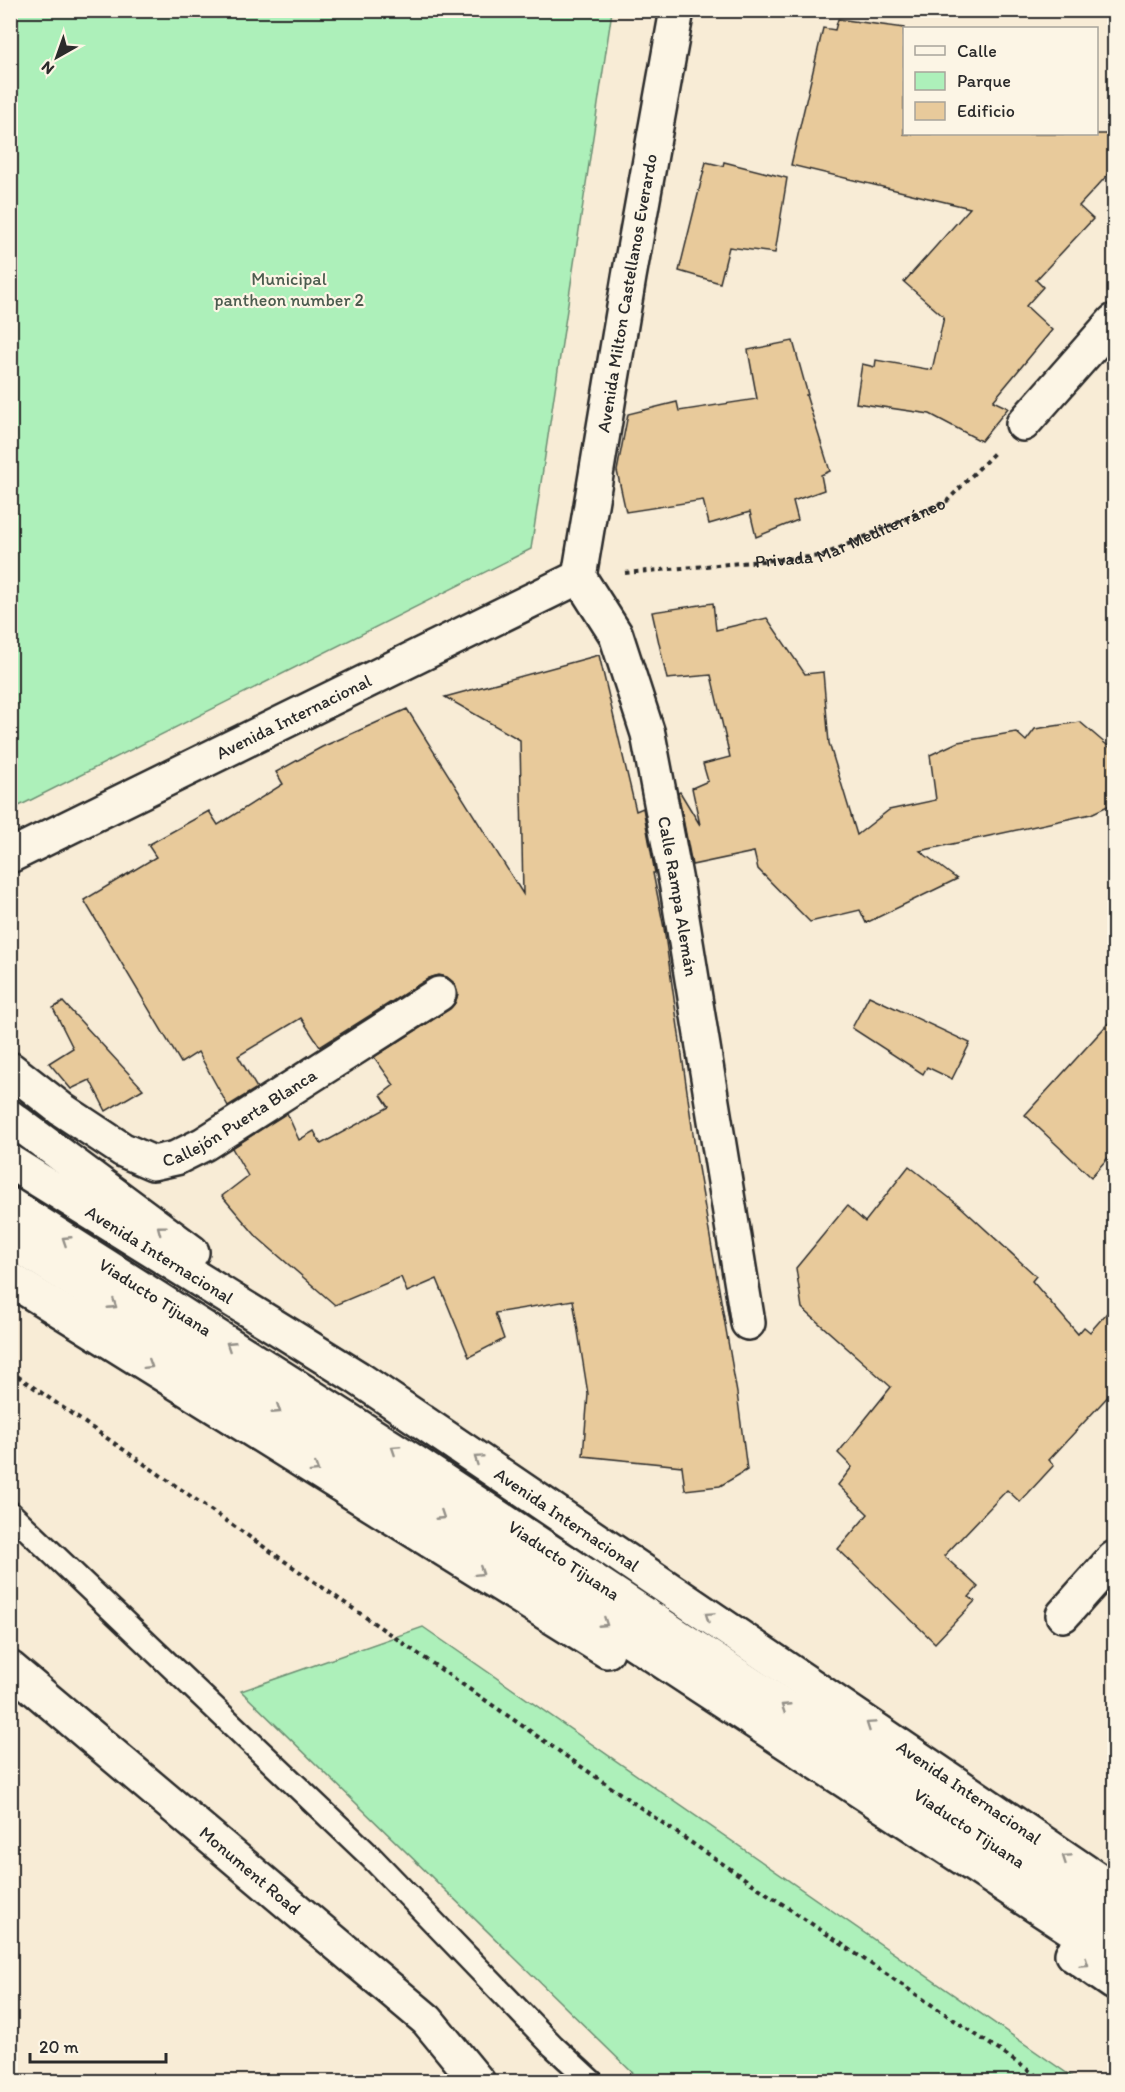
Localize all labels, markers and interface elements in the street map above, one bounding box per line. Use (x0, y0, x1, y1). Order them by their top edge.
north arrow (27, 27, 87, 87)
legend (903, 27, 1098, 135)
text: Calle (957, 40, 997, 62)
text: N (37, 57, 58, 79)
text: Parque (957, 70, 1011, 92)
text: Edificio (957, 100, 1015, 122)
street label: Avenida Milton Castellanos Everardo (592, 152, 662, 434)
park label: Municipal pantheon number 2 (214, 268, 365, 311)
street label: Privada Mar Mediterráneo (754, 492, 949, 573)
street label: Avenida Internacional (212, 670, 375, 764)
street label: Calle Rampa Alemán (653, 814, 702, 978)
street label: Callejón Puerta Blanca (160, 1064, 321, 1172)
street label: Avenida Internacional (81, 1201, 238, 1309)
one-way arrow (157, 1225, 168, 1236)
one-way arrow (62, 1235, 72, 1247)
street label: Viaducto Tijuana (95, 1253, 216, 1341)
one-way arrow (107, 1298, 117, 1310)
one-way arrow (226, 1340, 236, 1352)
one-way arrow (143, 1358, 153, 1370)
one-way arrow (271, 1403, 281, 1415)
one-way arrow (390, 1446, 401, 1457)
one-way arrow (473, 1455, 484, 1466)
one-way arrow (309, 1461, 319, 1473)
street label: Avenida Internacional (490, 1463, 643, 1577)
one-way arrow (434, 1509, 445, 1520)
street label: Viaducto Tijuana (504, 1516, 624, 1605)
one-way arrow (474, 1564, 484, 1576)
one-way arrow (704, 1612, 715, 1623)
one-way arrow (598, 1615, 609, 1626)
one-way arrow (781, 1703, 792, 1714)
one-way arrow (866, 1721, 877, 1732)
street label: Avenida Internacional (892, 1736, 1046, 1850)
street label: Viaducto Tijuana (909, 1784, 1029, 1873)
street label: Monument Road (195, 1821, 305, 1920)
one-way arrow (1062, 1854, 1072, 1866)
one-way arrow (1078, 1956, 1089, 1967)
scale bar (30, 2026, 166, 2064)
text: 20 m (39, 2036, 79, 2058)

